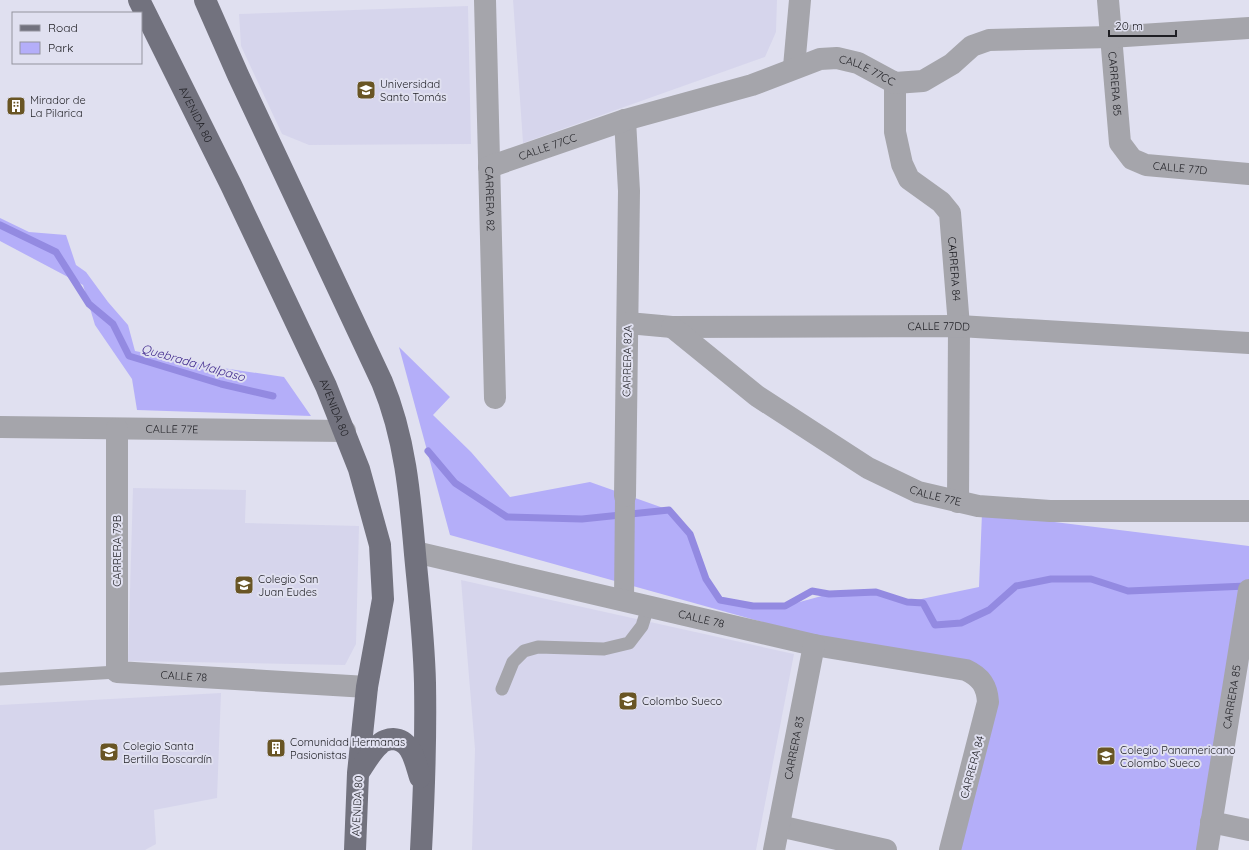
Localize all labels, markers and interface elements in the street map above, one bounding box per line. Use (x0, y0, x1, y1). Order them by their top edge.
legend (12, 12, 142, 64)
scale bar (1109, 12, 1176, 38)
text: 20 m (1115, 18, 1143, 33)
text: Road (48, 20, 78, 35)
text: Park (48, 40, 73, 55)
street label: CARRERA 85 (1105, 51, 1125, 117)
street label: CALLE 77CC (837, 52, 898, 89)
place label: Universidad Santo Tomás (380, 77, 446, 104)
school or university icon: Universidad Santo Tomás (355, 79, 377, 101)
street label: AVENIDA 80 (176, 84, 216, 145)
place label: Mirador de La Pilarica (30, 93, 86, 120)
building icon: Mirador de La Pilarica (5, 95, 27, 117)
street label: CALLE 77CC (517, 130, 579, 163)
street label: CALLE 77D (1152, 159, 1208, 177)
street label: CARRERA 82 (482, 166, 498, 232)
street label: CARRERA 84 (945, 236, 964, 302)
street label: CALLE 77DD (908, 319, 971, 334)
street label: CARRERA 82A (619, 325, 635, 397)
water label: Quebrada Malpaso (140, 341, 247, 385)
street label: AVENIDA 80 (317, 376, 352, 438)
street label: CALLE 77E (145, 422, 198, 436)
street label: CALLE 77E (907, 482, 963, 509)
street label: CARRERA 79B (110, 515, 124, 587)
place label: Colegio San Juan Eudes (258, 572, 318, 599)
school or university icon: Colegio San Juan Eudes (233, 574, 255, 596)
street label: CALLE 78 (677, 607, 726, 631)
street label: CARRERA 85 (1220, 664, 1244, 730)
street label: CALLE 78 (160, 668, 208, 684)
school or university icon: Colombo Sueco (617, 690, 639, 712)
place label: Colombo Sueco (642, 694, 723, 708)
street label: CARRERA 83 (781, 715, 807, 781)
street label: CARRERA 84 (957, 734, 987, 800)
place label: Comunidad Hermanas Pasionistas (290, 735, 405, 762)
building icon: Comunidad Hermanas Pasionistas (265, 737, 287, 759)
place label: Colegio Santa Bertilla Boscardín (123, 739, 212, 766)
school or university icon: Colegio Santa Bertilla Boscardín (98, 741, 120, 763)
place label: Colegio Panamericano Colombo Sueco (1120, 743, 1236, 770)
school or university icon: Colegio Panamericano Colombo Sueco (1095, 745, 1117, 767)
street label: AVENIDA 80 (348, 775, 366, 837)

